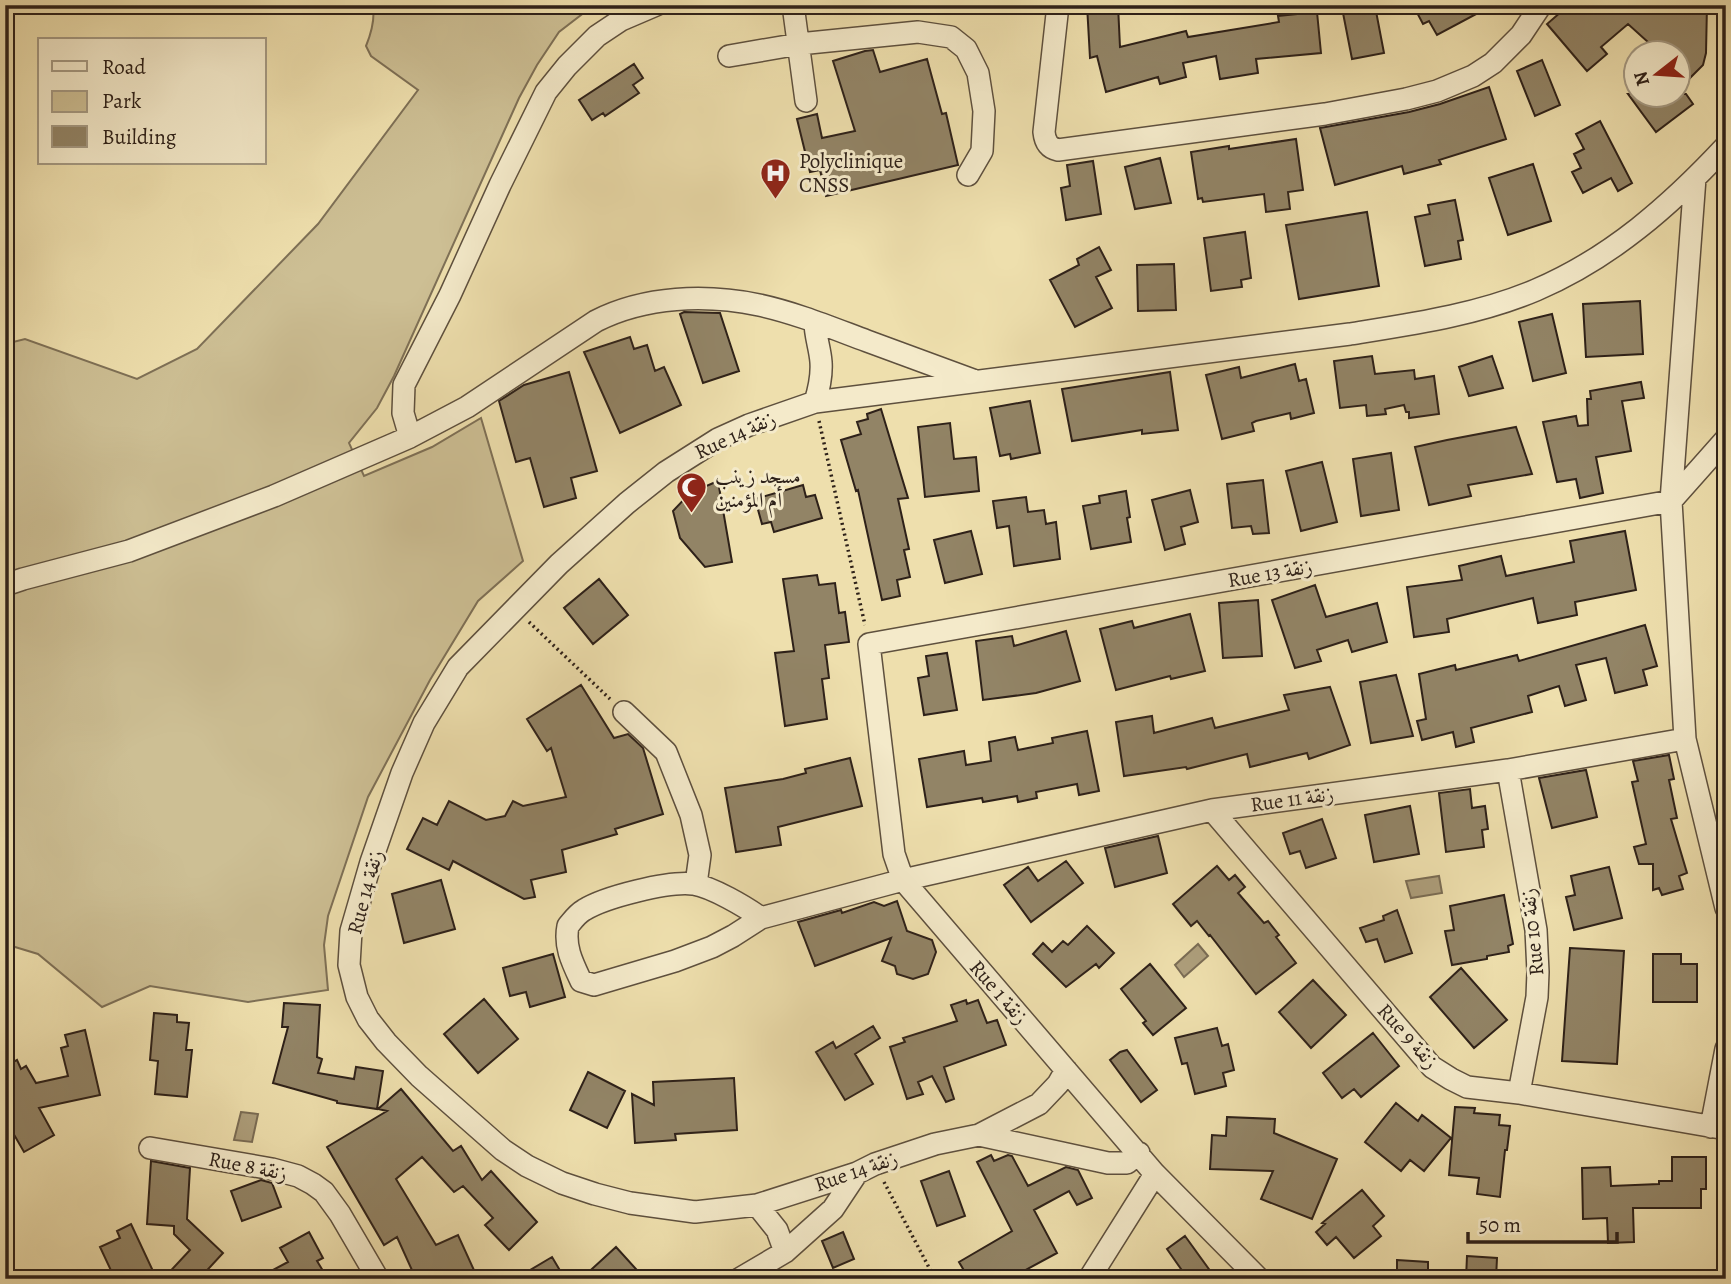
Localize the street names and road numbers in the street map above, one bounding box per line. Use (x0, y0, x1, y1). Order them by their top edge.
street label: Rue 14 زنقة (690, 404, 780, 466)
street label: Rue 13 زنقة (1225, 552, 1315, 594)
street label: Rue 11 زنقة (1248, 779, 1336, 819)
street label: Rue 14 زنقة (340, 847, 390, 937)
street label: Rue 10 زنقة (1513, 887, 1551, 977)
street label: Rue 1 زنقة (963, 954, 1035, 1030)
street label: Rue 9 زنقة (1371, 997, 1445, 1075)
street label: Rue 14 زنقة (811, 1144, 901, 1198)
street label: Rue 8 زنقة (206, 1145, 290, 1187)

